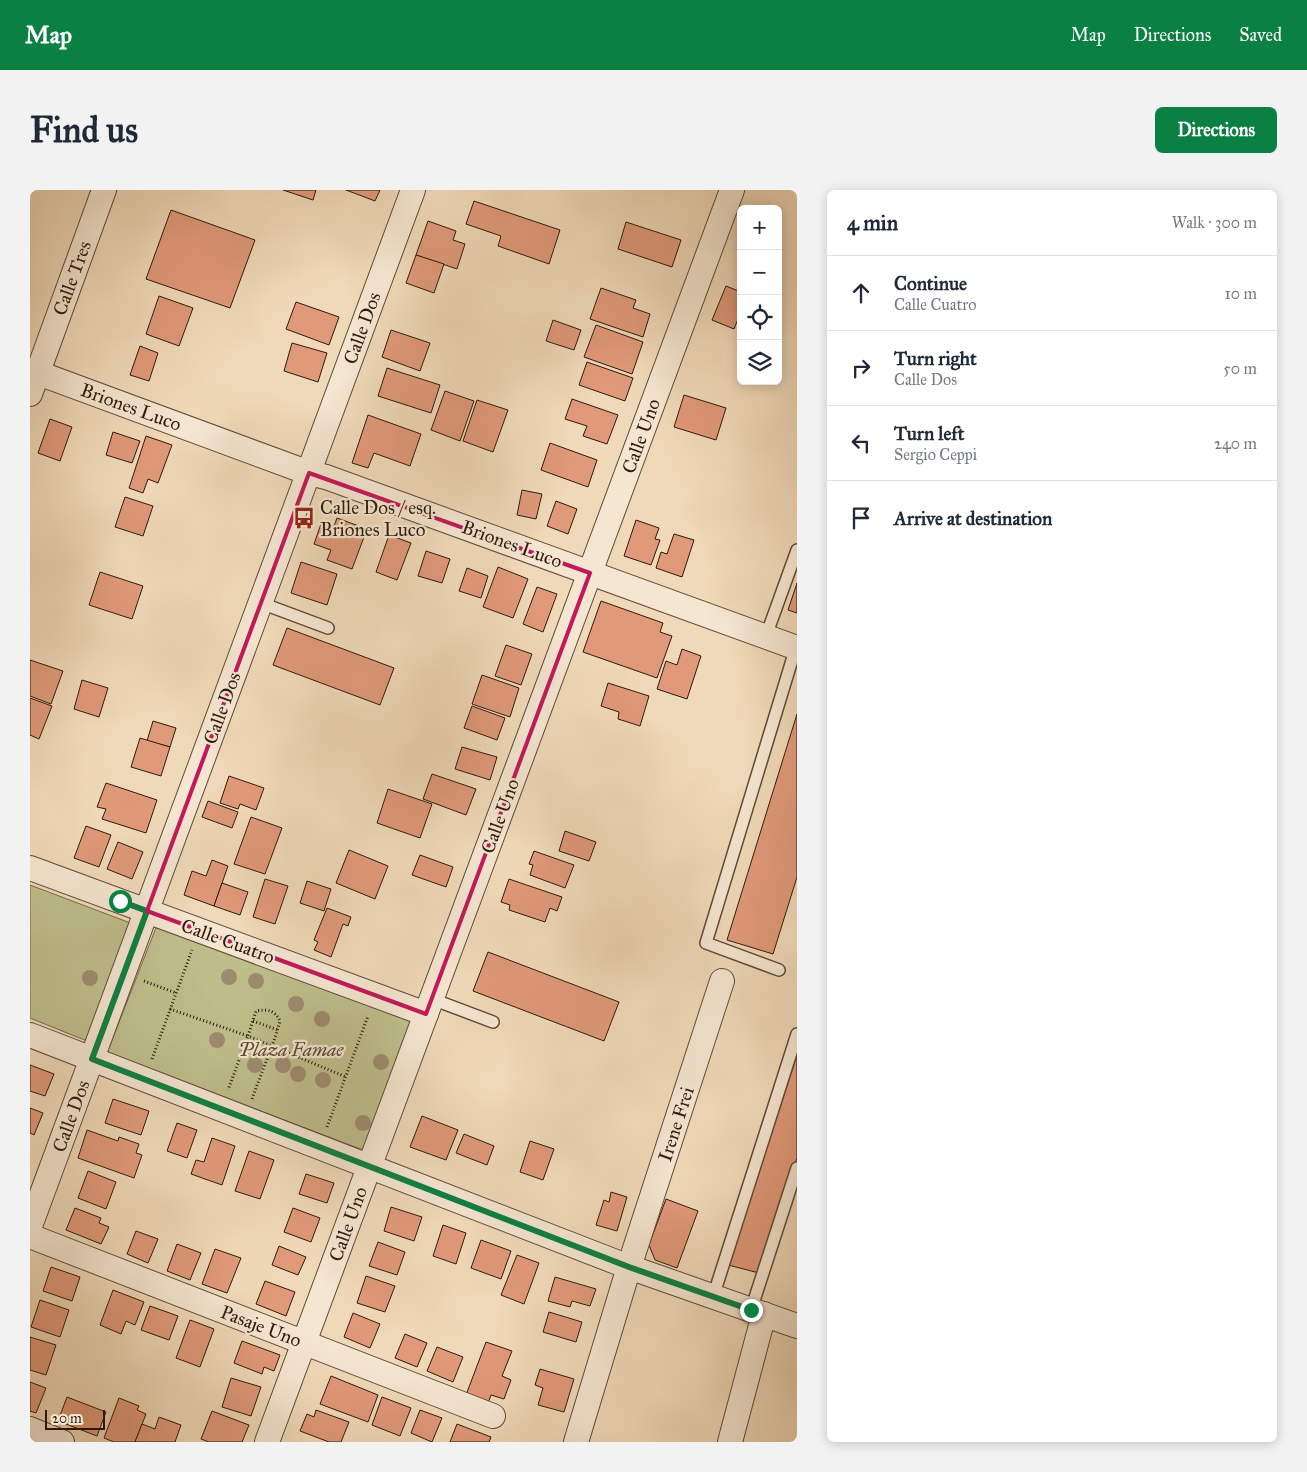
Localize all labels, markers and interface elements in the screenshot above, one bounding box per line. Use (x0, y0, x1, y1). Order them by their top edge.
text: Map (25, 20, 72, 50)
text: Map (1070, 24, 1106, 46)
text: Directions (1134, 24, 1211, 46)
text: Saved (1239, 24, 1282, 46)
button: Directions (1155, 107, 1277, 153)
text: Find us (30, 109, 138, 152)
map controls (737, 205, 782, 385)
button: + (737, 205, 782, 250)
text: 4 min (847, 210, 898, 236)
text: Walk · 300 m (1172, 213, 1257, 232)
street label: Calle Tres (48, 238, 96, 318)
button: − (737, 250, 782, 295)
text: Continue (894, 272, 967, 295)
icon: ahead (847, 279, 875, 307)
text: 10 m (1225, 284, 1257, 303)
street label: Calle Dos (338, 289, 386, 367)
button: locate (737, 295, 782, 340)
text: Calle Cuatro (894, 295, 976, 314)
button: layers (737, 340, 782, 385)
text: Turn right (894, 347, 977, 370)
icon: right (847, 354, 875, 382)
text: 50 m (1223, 359, 1257, 378)
text: Calle Dos (894, 370, 957, 389)
street label: Briones Luco (77, 378, 185, 436)
street label: Calle Uno (617, 395, 665, 476)
text: Turn left (894, 422, 964, 445)
icon: left (847, 429, 875, 457)
text: 240 m (1214, 434, 1257, 453)
text: Sergio Ceppi (894, 445, 977, 464)
place label: Calle Dos / esq. Briones Luco (320, 496, 436, 541)
icon: arrive (847, 504, 875, 532)
bus stop icon: Calle Dos / esq. Briones Luco (291, 505, 317, 531)
text: Arrive at destination (894, 507, 1052, 530)
street label: Briones Luco (458, 515, 566, 573)
street label: Calle Dos (198, 669, 246, 747)
street label: Calle Uno (476, 775, 524, 856)
route start (109, 890, 132, 913)
street label: Calle Cuatro (178, 913, 278, 969)
park label: Plaza Famae (239, 1038, 344, 1061)
street label: Calle Dos (47, 1077, 95, 1155)
street label: Irene Frei (653, 1084, 699, 1164)
street label: Calle Uno (324, 1183, 372, 1264)
route end (740, 1299, 763, 1322)
street label: Pasaje Uno (217, 1300, 305, 1352)
scale bar (45, 1407, 105, 1430)
text: 20 m (52, 1410, 82, 1427)

